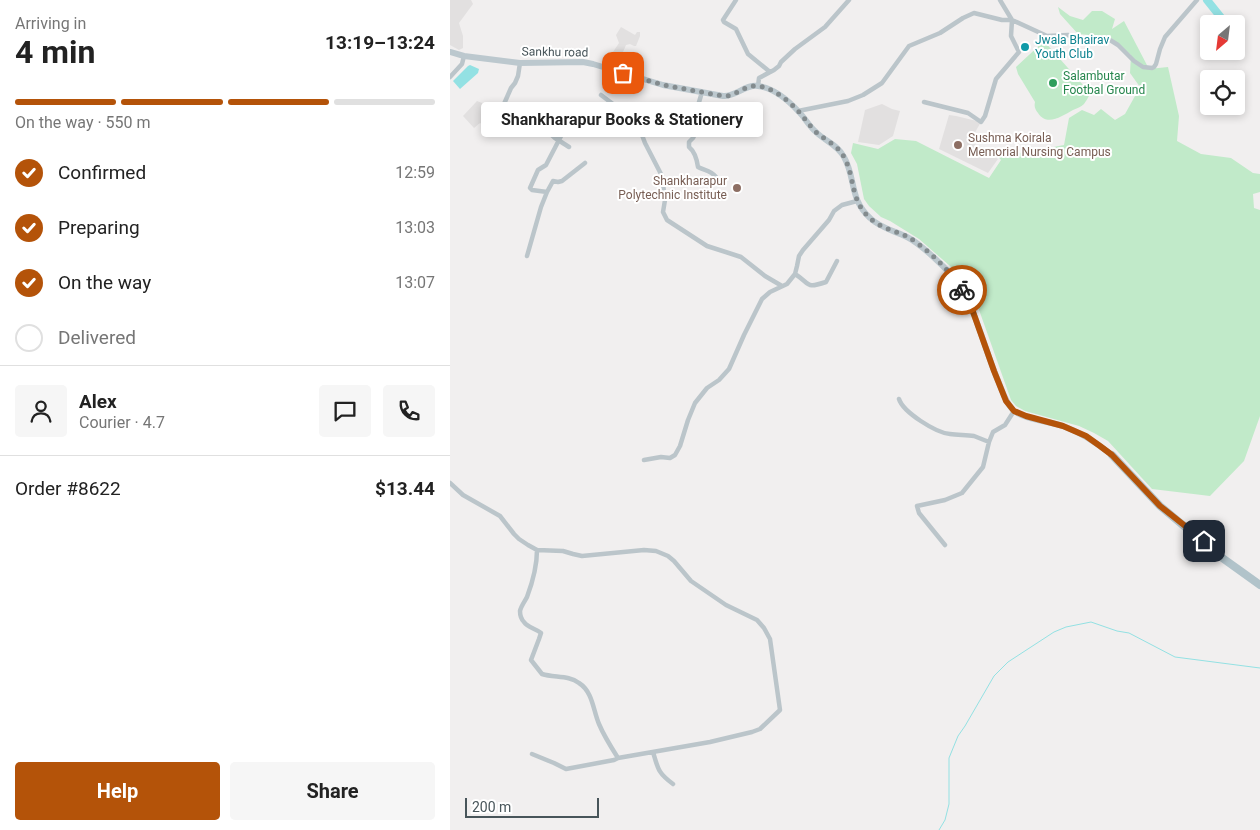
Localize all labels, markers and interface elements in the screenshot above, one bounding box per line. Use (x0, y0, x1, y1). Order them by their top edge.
text: Arriving in (15, 14, 86, 33)
north arrow (1200, 15, 1245, 60)
map controls (1200, 15, 1245, 115)
text: 13:19–13:24 (325, 31, 435, 54)
text: 4 min (15, 33, 95, 71)
place label: Jwala Bhairav Youth Club (1035, 33, 1109, 61)
marker: Jwala Bhairav Youth Club (1019, 41, 1031, 53)
street label: Sankhu road (522, 44, 588, 60)
pin (602, 52, 644, 94)
icon: bag (609, 59, 637, 87)
place label: Salambutar Footbal Ground (1063, 69, 1145, 97)
button: locate (1200, 70, 1245, 115)
marker: Salambutar Footbal Ground (1047, 77, 1059, 89)
callout: Shankharapur Books & Stationery (482, 103, 764, 138)
text: Shankharapur Books & Stationery (501, 110, 743, 129)
text: On the way · 550 m (15, 113, 151, 132)
place label: Sushma Koirala Memorial Nursing Campus (968, 131, 1111, 159)
marker: Sushma Koirala Memorial Nursing Campus (952, 139, 964, 151)
icon: check (15, 159, 43, 187)
text: Confirmed (58, 161, 146, 184)
text: 12:59 (395, 163, 435, 182)
place label: Shankharapur Polytechnic Institute (618, 174, 727, 202)
marker: Shankharapur Polytechnic Institute (731, 182, 743, 194)
icon: check (15, 214, 43, 242)
text: Preparing (58, 216, 140, 239)
text: 13:03 (395, 218, 435, 237)
courier (937, 265, 987, 315)
icon: check (15, 269, 43, 297)
text: On the way (58, 271, 151, 294)
text: 13:07 (395, 273, 435, 292)
icon: bike (948, 276, 976, 304)
text: Delivered (58, 326, 136, 349)
button: person (15, 385, 67, 437)
button: chat (319, 385, 371, 437)
button: phone (383, 385, 435, 437)
text: Alex (79, 390, 117, 413)
text: Courier · 4.7 (79, 413, 165, 432)
text: Order #8622 (15, 477, 121, 500)
text: $13.44 (375, 477, 435, 500)
pin (1183, 520, 1225, 562)
icon: home (1190, 527, 1218, 555)
button: Help (15, 762, 220, 820)
button: Share (230, 762, 435, 820)
scale bar (465, 795, 599, 818)
text: 200 m (472, 799, 511, 815)

